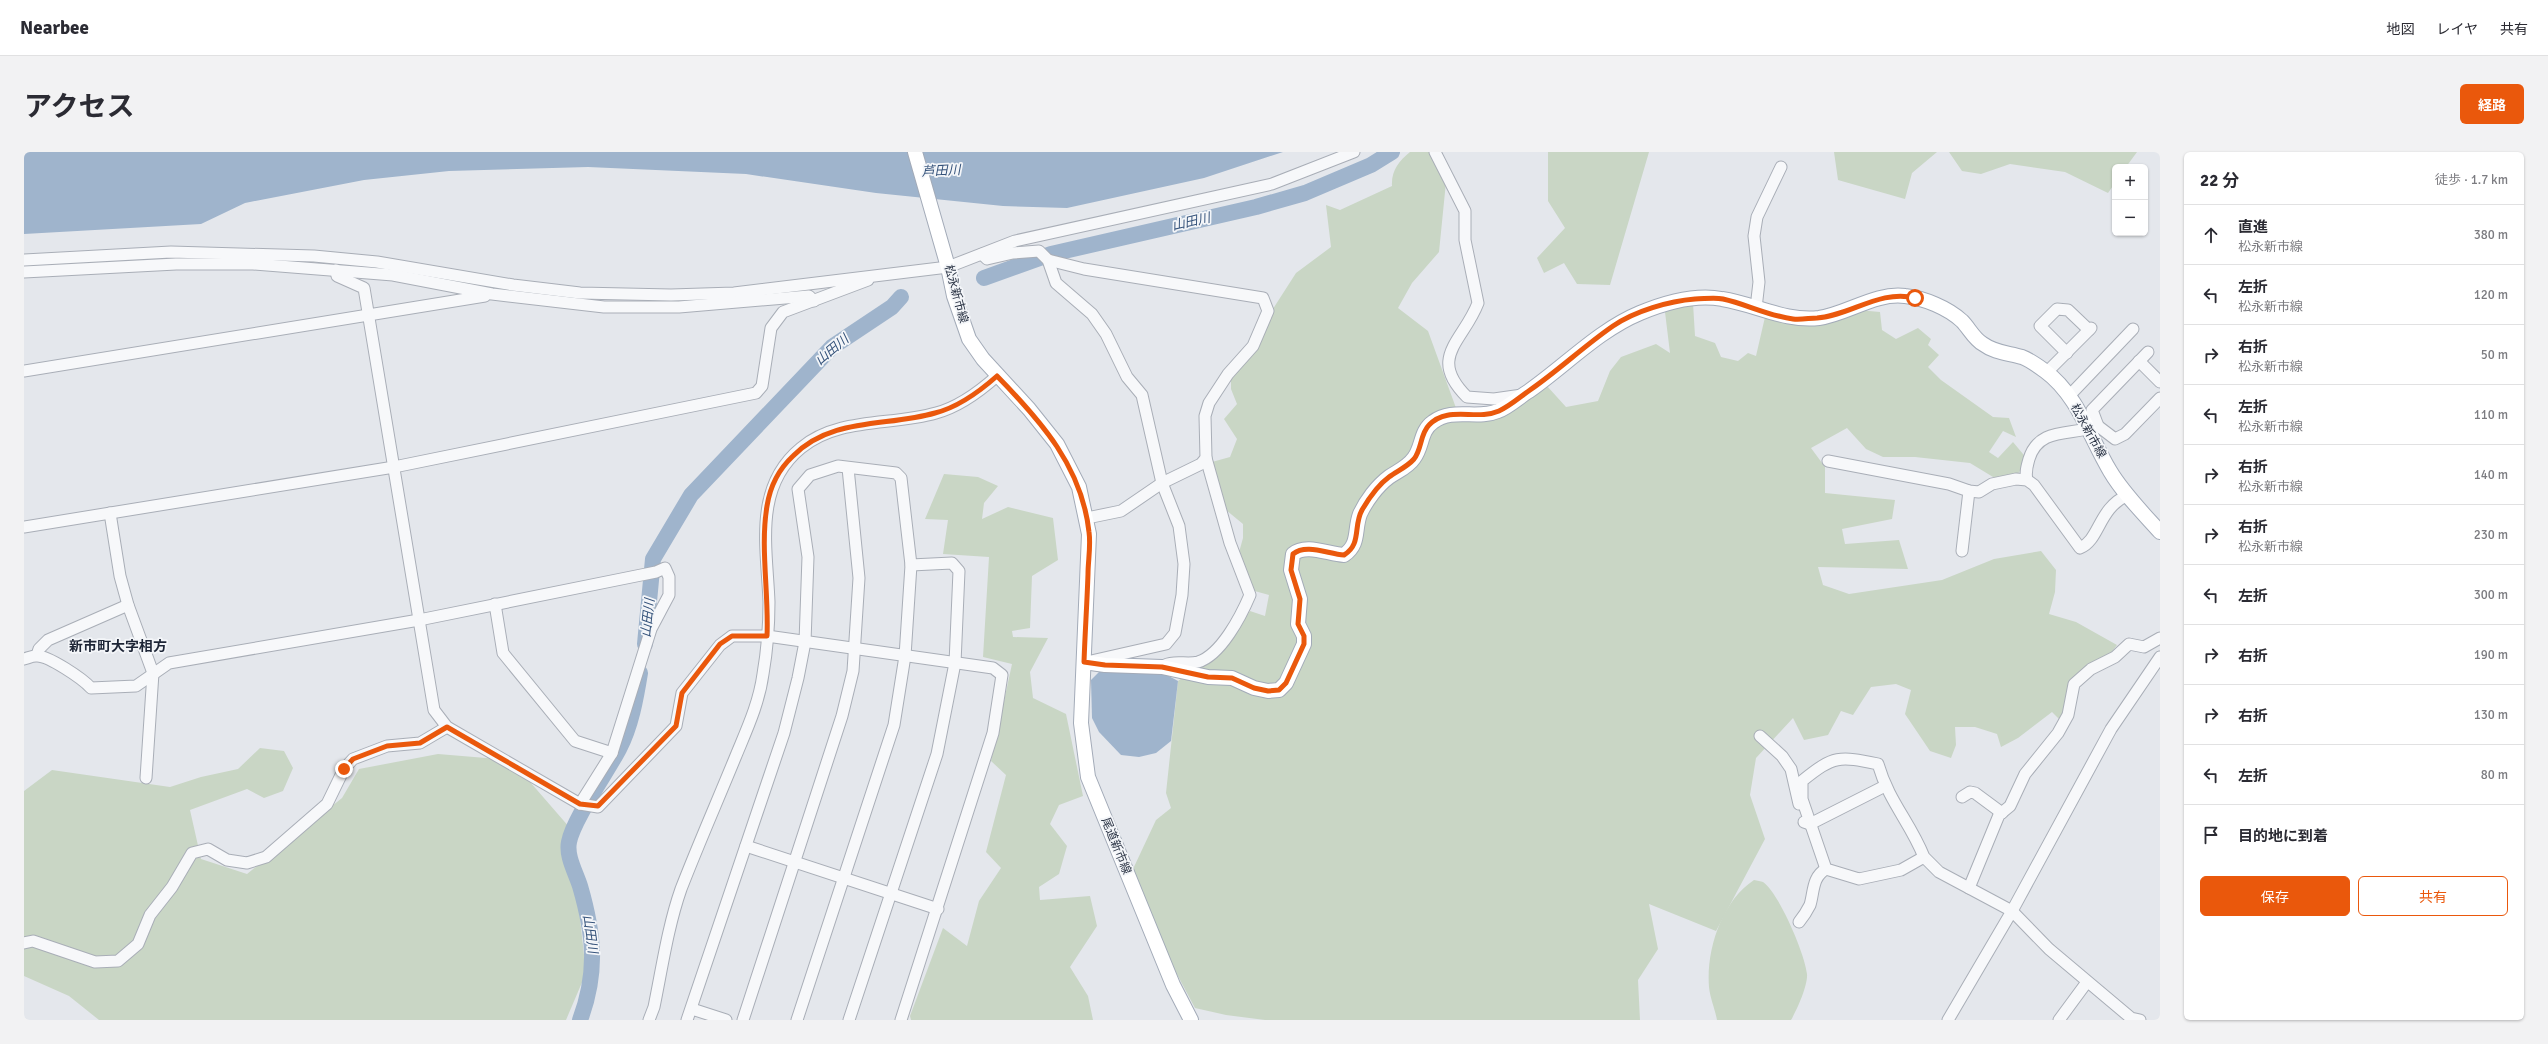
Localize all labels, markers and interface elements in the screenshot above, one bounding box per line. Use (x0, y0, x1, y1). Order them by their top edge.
text: Nearbee (20, 16, 89, 40)
text: 地図 (2386, 21, 2414, 38)
text: レイヤ (2436, 21, 2478, 38)
text: 共有 (2500, 21, 2528, 38)
button: 経路 (2460, 84, 2524, 124)
text: アクセス (24, 90, 135, 124)
water label: 芦田川 (921, 162, 963, 180)
map controls (2112, 164, 2148, 236)
button: + (2112, 164, 2148, 200)
text: 22 分 (2200, 170, 2239, 191)
text: 徒歩 · 1.7 km (2435, 172, 2508, 188)
button: − (2112, 200, 2148, 236)
water label: 山田川 (1170, 209, 1214, 234)
text: 直進 (2238, 218, 2268, 236)
icon: ahead (2200, 224, 2222, 246)
text: 380 m (2474, 227, 2508, 243)
text: 松永新市線 (2238, 239, 2303, 255)
street label: 松永新市線 (941, 263, 971, 325)
text: 左折 (2238, 278, 2268, 296)
icon: left (2200, 284, 2222, 306)
text: 120 m (2474, 287, 2508, 303)
route start (1906, 289, 1924, 307)
text: 松永新市線 (2238, 299, 2303, 315)
water label: 山田川 (812, 330, 854, 369)
text: 右折 (2238, 338, 2268, 356)
icon: right (2200, 344, 2222, 366)
text: 50 m (2481, 347, 2508, 363)
text: 松永新市線 (2238, 359, 2303, 375)
text: 左折 (2238, 398, 2268, 416)
street label: 松永新市線 (2067, 401, 2109, 461)
icon: left (2200, 404, 2222, 426)
text: 110 m (2474, 407, 2508, 423)
text: 松永新市線 (2238, 419, 2303, 435)
text: 右折 (2238, 458, 2268, 476)
icon: right (2200, 464, 2222, 486)
text: 140 m (2474, 467, 2508, 483)
text: 松永新市線 (2238, 479, 2303, 495)
text: 右折 (2238, 518, 2268, 536)
icon: right (2200, 524, 2222, 546)
text: 230 m (2474, 527, 2508, 543)
text: 松永新市線 (2238, 539, 2303, 555)
icon: left (2200, 584, 2222, 606)
text: 左折 (2238, 587, 2268, 605)
text: 300 m (2474, 587, 2508, 603)
water label: 山田川 (638, 596, 658, 638)
district label: 新市町大字相方 (69, 638, 167, 655)
icon: right (2200, 644, 2222, 666)
text: 右折 (2238, 647, 2268, 665)
text: 190 m (2474, 647, 2508, 663)
icon: right (2200, 704, 2222, 726)
text: 右折 (2238, 707, 2268, 725)
text: 130 m (2474, 707, 2508, 723)
route end (335, 760, 353, 778)
icon: left (2200, 764, 2222, 786)
text: 左折 (2238, 767, 2268, 785)
text: 80 m (2481, 767, 2508, 783)
street label: 尾道新市線 (1098, 815, 1134, 877)
icon: arrive (2200, 824, 2222, 846)
text: 目的地に到着 (2238, 827, 2328, 845)
button: 保存 (2200, 876, 2350, 916)
button: 共有 (2358, 876, 2508, 916)
water label: 山田川 (579, 914, 601, 956)

